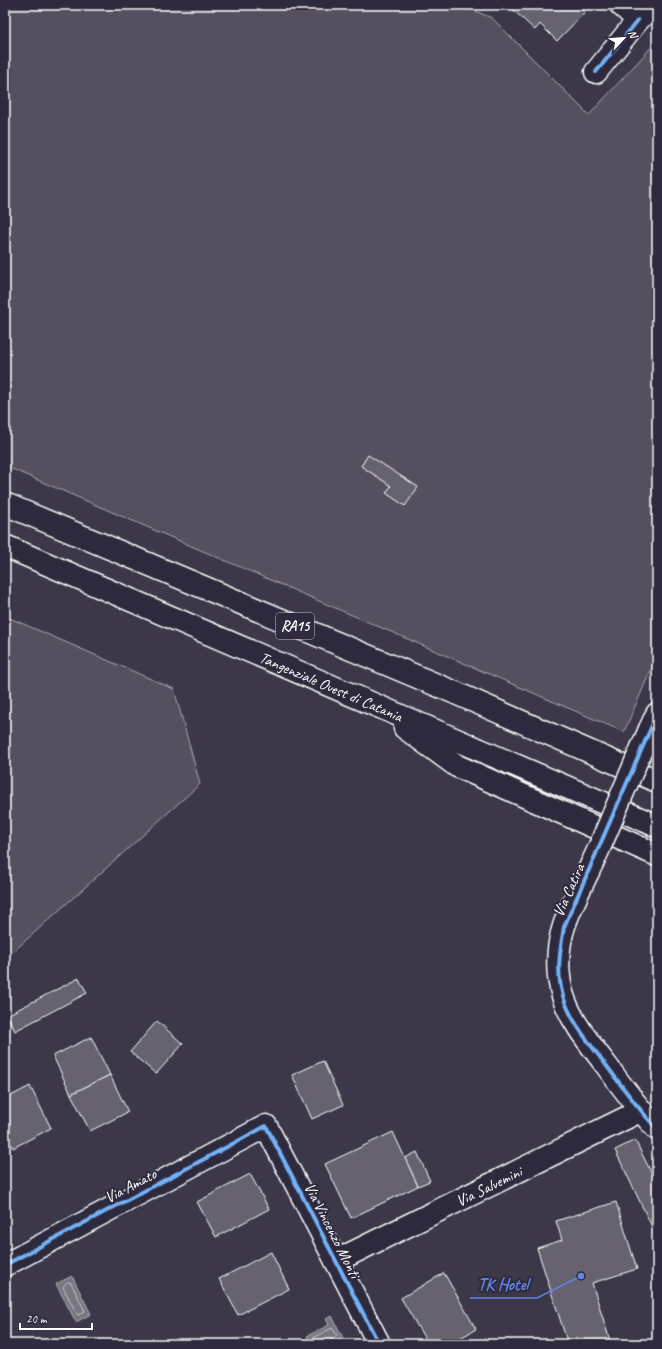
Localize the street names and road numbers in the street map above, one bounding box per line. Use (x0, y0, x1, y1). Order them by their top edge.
road number: RA15 (276, 613, 314, 639)
street label: Tangenziale Ovest di Catania (256, 647, 407, 727)
street label: Via Catira (548, 859, 590, 920)
street label: Via Salvemini (453, 1161, 527, 1211)
street label: Via Amato (101, 1163, 161, 1208)
street label: Via Vincenzo Monti (300, 1179, 366, 1283)

